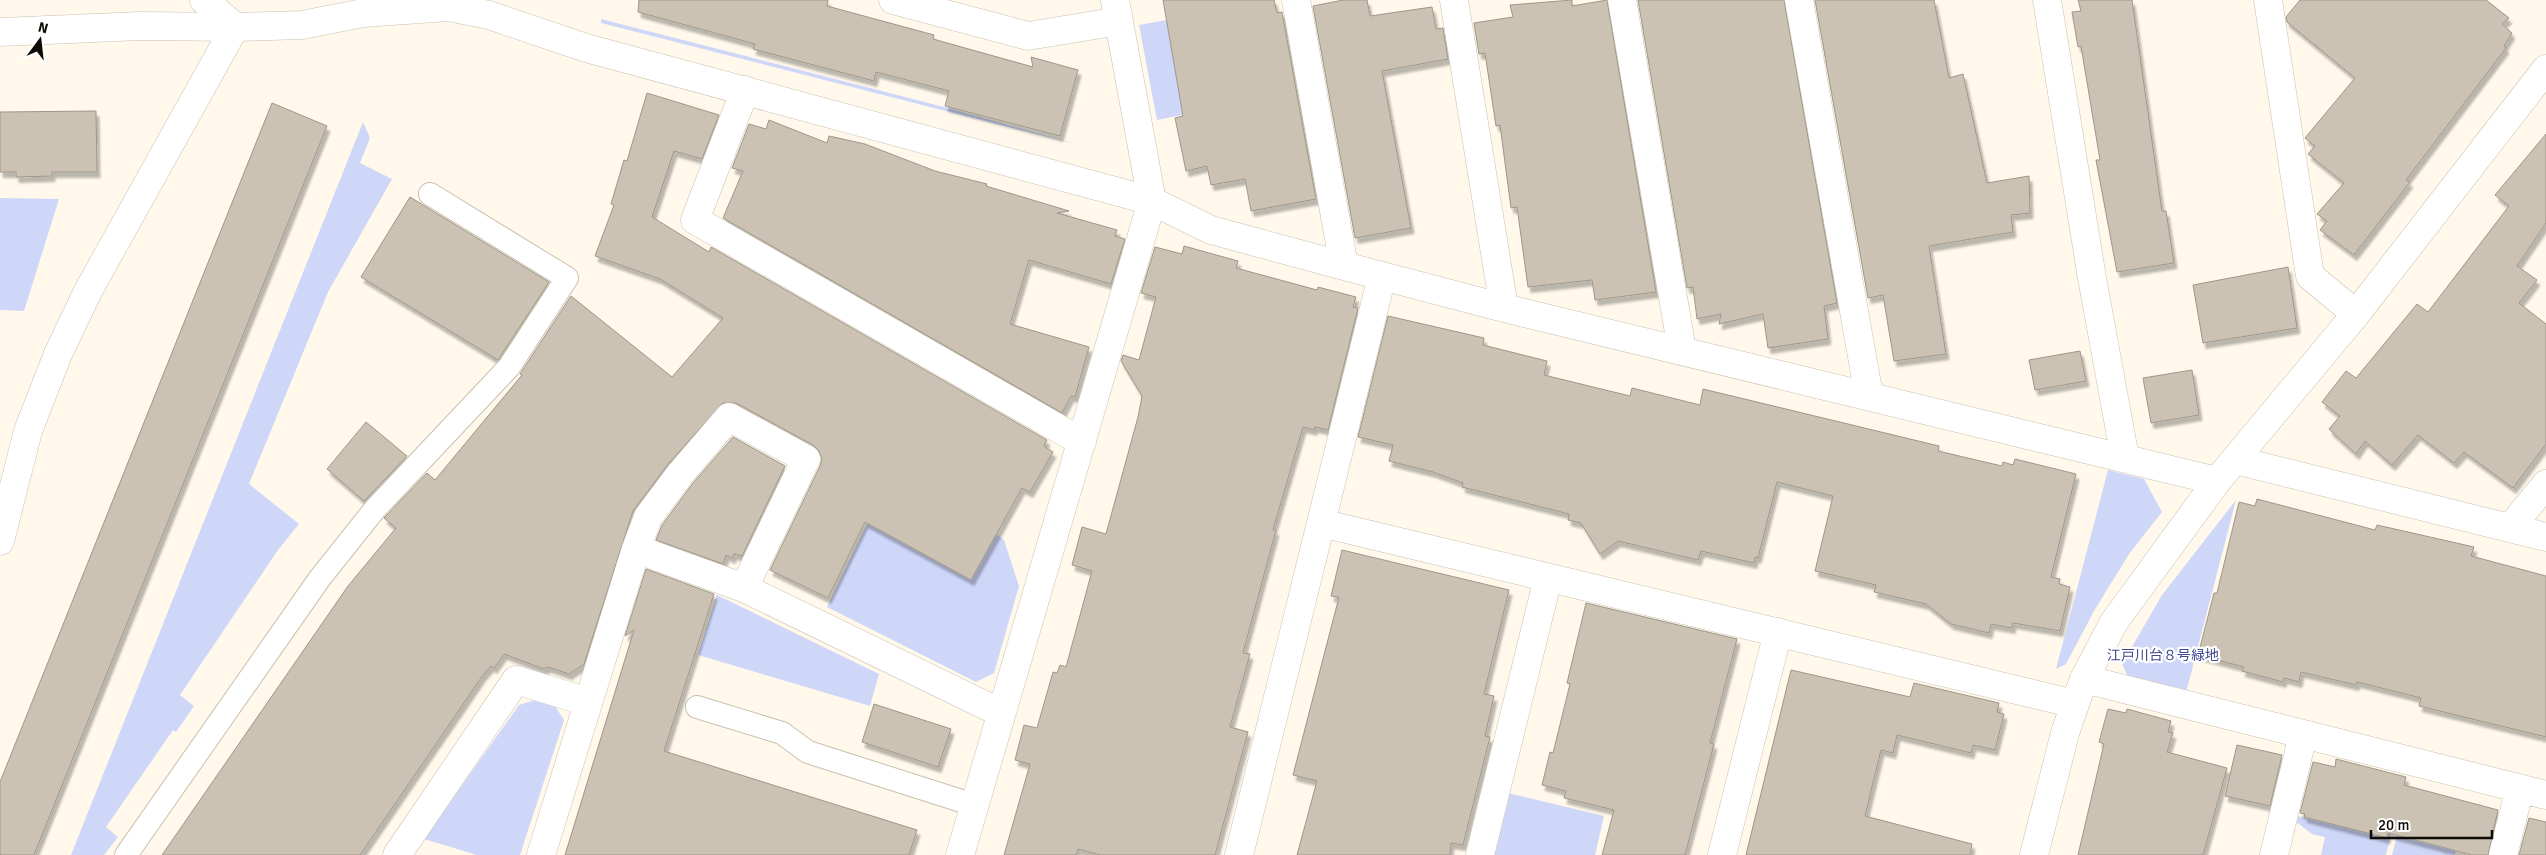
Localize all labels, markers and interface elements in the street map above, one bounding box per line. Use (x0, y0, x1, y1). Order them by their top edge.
north arrow (15, 15, 65, 65)
text: N (36, 18, 50, 37)
park label: 江戸川台８号緑地 (2107, 647, 2219, 664)
scale bar (2371, 808, 2492, 840)
text: 20 m (2378, 816, 2409, 834)

